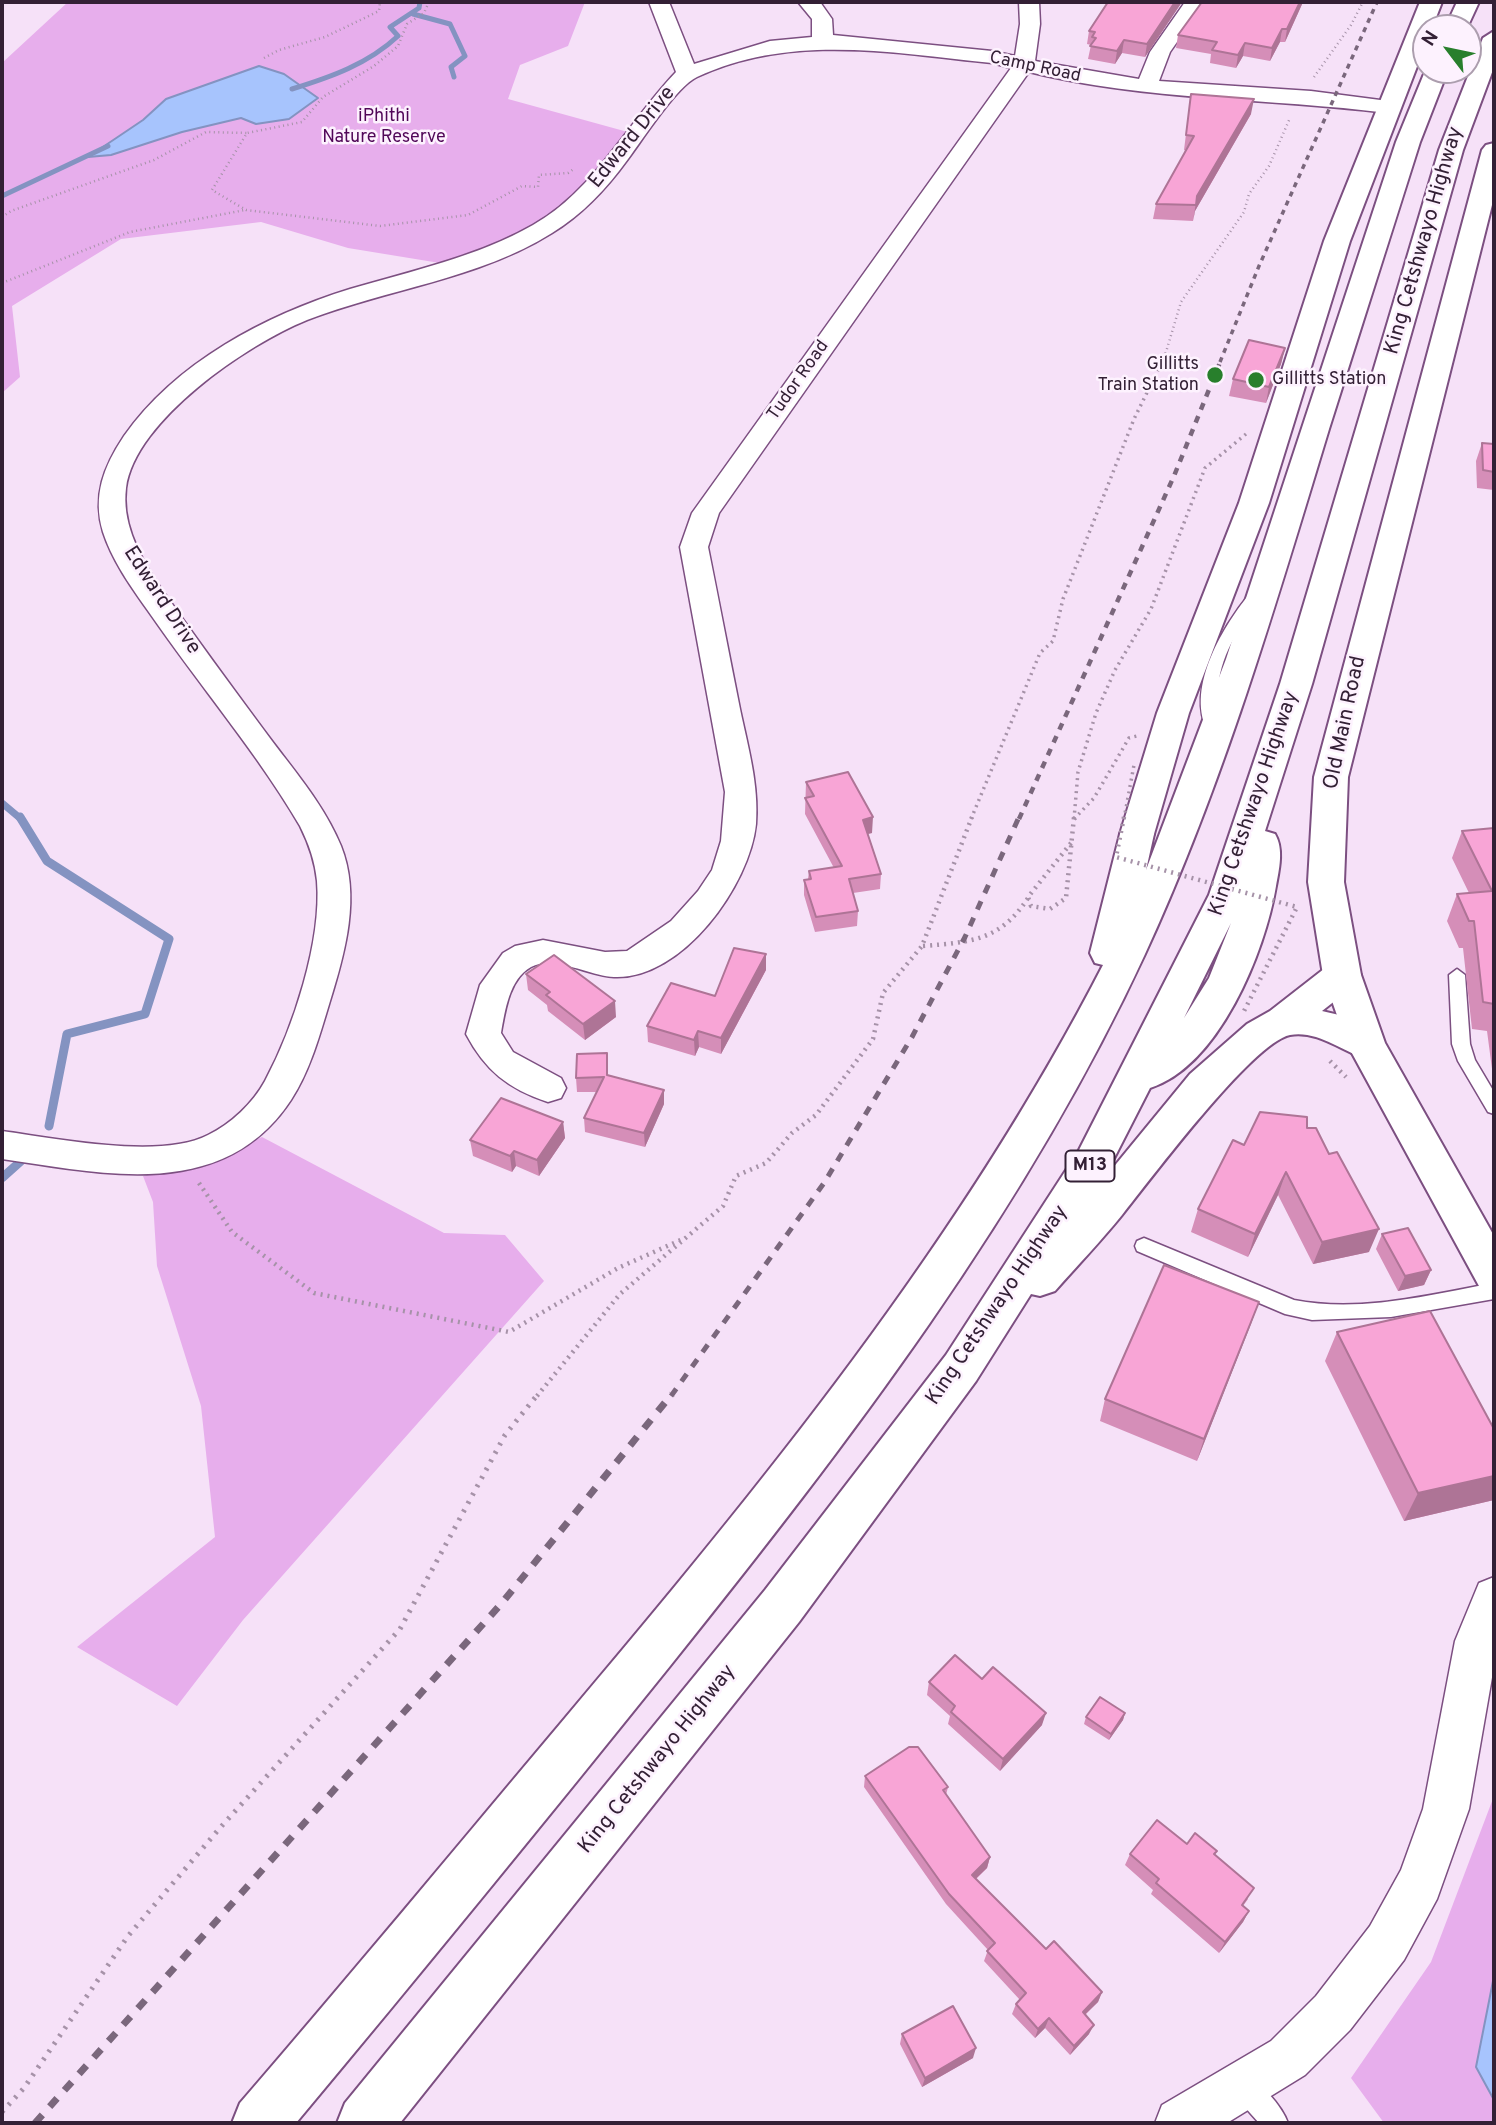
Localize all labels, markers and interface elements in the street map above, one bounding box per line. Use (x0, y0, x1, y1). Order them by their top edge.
north arrow (1412, 14, 1482, 84)
text: N (1417, 27, 1445, 51)
street label: Camp Road (987, 48, 1083, 88)
street label: Edward Drive (584, 82, 682, 194)
park label: iPhithi Nature Reserve (322, 106, 446, 148)
street label: King Cetshwayo Highway (1380, 124, 1470, 358)
street label: Tudor Road (764, 337, 834, 425)
place label: Gillitts Train Station (1098, 354, 1199, 396)
marker: Gillitts Train Station (1205, 365, 1225, 385)
place label: Gillitts Station (1272, 369, 1386, 391)
marker: Gillitts Station (1246, 370, 1266, 390)
street label: Edward Drive (117, 542, 205, 660)
street label: Old Main Road (1320, 654, 1372, 792)
street label: King Cetshwayo Highway (1205, 688, 1305, 920)
road number: M13 (1066, 1150, 1114, 1182)
street label: King Cetshwayo Highway (922, 1201, 1074, 1411)
street label: King Cetshwayo Highway (574, 1660, 742, 1860)

